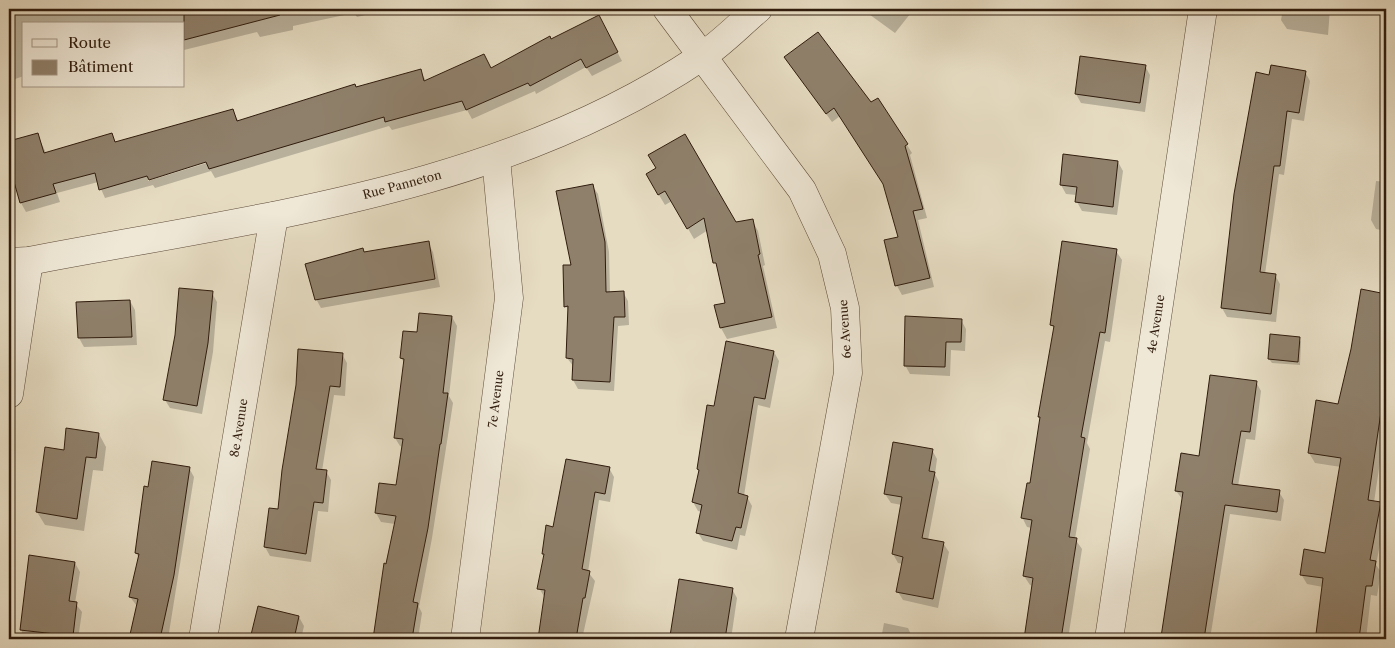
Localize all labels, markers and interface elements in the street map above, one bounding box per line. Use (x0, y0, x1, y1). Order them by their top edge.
legend (22, 22, 185, 88)
text: Route (68, 33, 111, 52)
text: Bâtiment (68, 57, 134, 76)
street label: Rue Panneton (361, 167, 443, 202)
street label: 4e Avenue (1143, 293, 1168, 354)
street label: 6e Avenue (835, 299, 854, 359)
street label: 7e Avenue (485, 369, 507, 429)
street label: 8e Avenue (226, 397, 251, 458)

